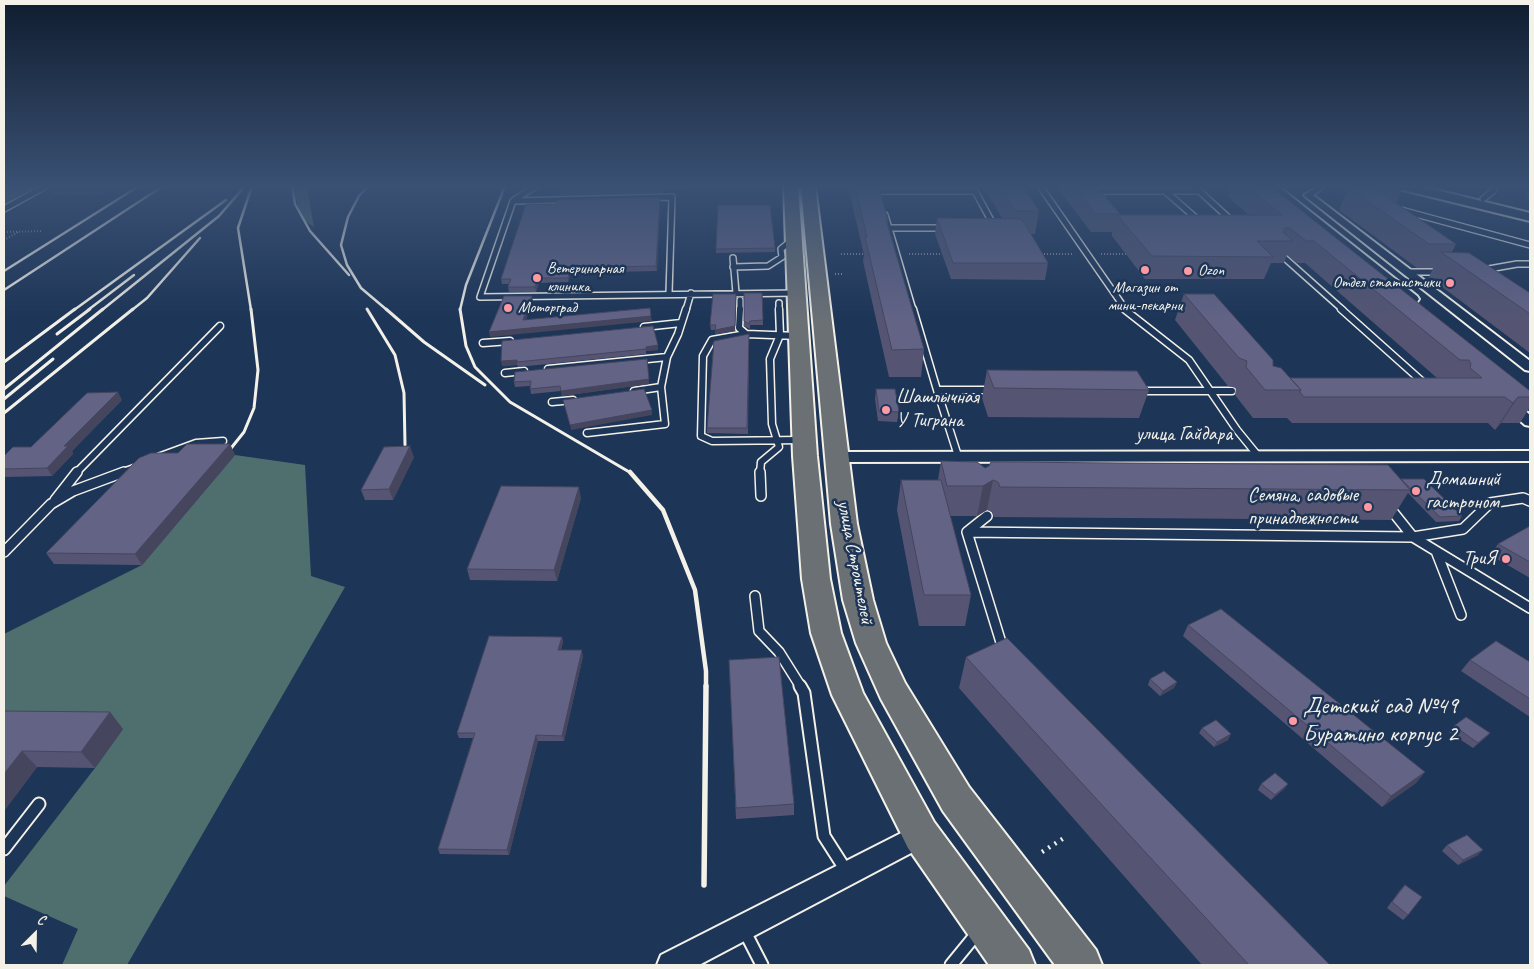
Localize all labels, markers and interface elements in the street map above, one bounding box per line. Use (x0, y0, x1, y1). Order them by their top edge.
place label: Ветеринарная клиника (547, 259, 623, 297)
place label: Ozon (1198, 261, 1224, 281)
marker: Магазин от мини-пекарни (1139, 264, 1151, 276)
marker: Ozon (1182, 265, 1194, 277)
marker: Ветеринарная клиника (531, 272, 543, 284)
place label: Отдел статистики (1333, 273, 1440, 293)
marker: Отдел статистики (1444, 277, 1456, 289)
place label: Магазин от мини-пекарни (1108, 278, 1182, 316)
place label: Моторград (518, 298, 577, 318)
marker: Моторград (502, 302, 514, 314)
place label: Шашлычная У Тиграна (896, 386, 979, 433)
marker: Шашлычная У Тиграна (880, 404, 892, 416)
street label: улица Гайдара (1136, 423, 1232, 447)
place label: Домашний гастроном (1426, 468, 1500, 515)
place label: Семяна, садовые принадлежности (1248, 484, 1358, 531)
marker: Домашний гастроном (1410, 485, 1422, 497)
street label: улица Строителей (831, 498, 879, 626)
marker: Семяна, садовые принадлежности (1362, 501, 1374, 513)
place label: ТриЯ (1463, 547, 1496, 571)
marker: ТриЯ (1500, 553, 1512, 565)
place label: Детский сад №49 Буратино корпус 2 (1303, 693, 1458, 749)
marker: Детский сад №49 Буратино корпус 2 (1287, 715, 1299, 727)
north arrow (10, 909, 60, 959)
text: С (35, 911, 48, 929)

